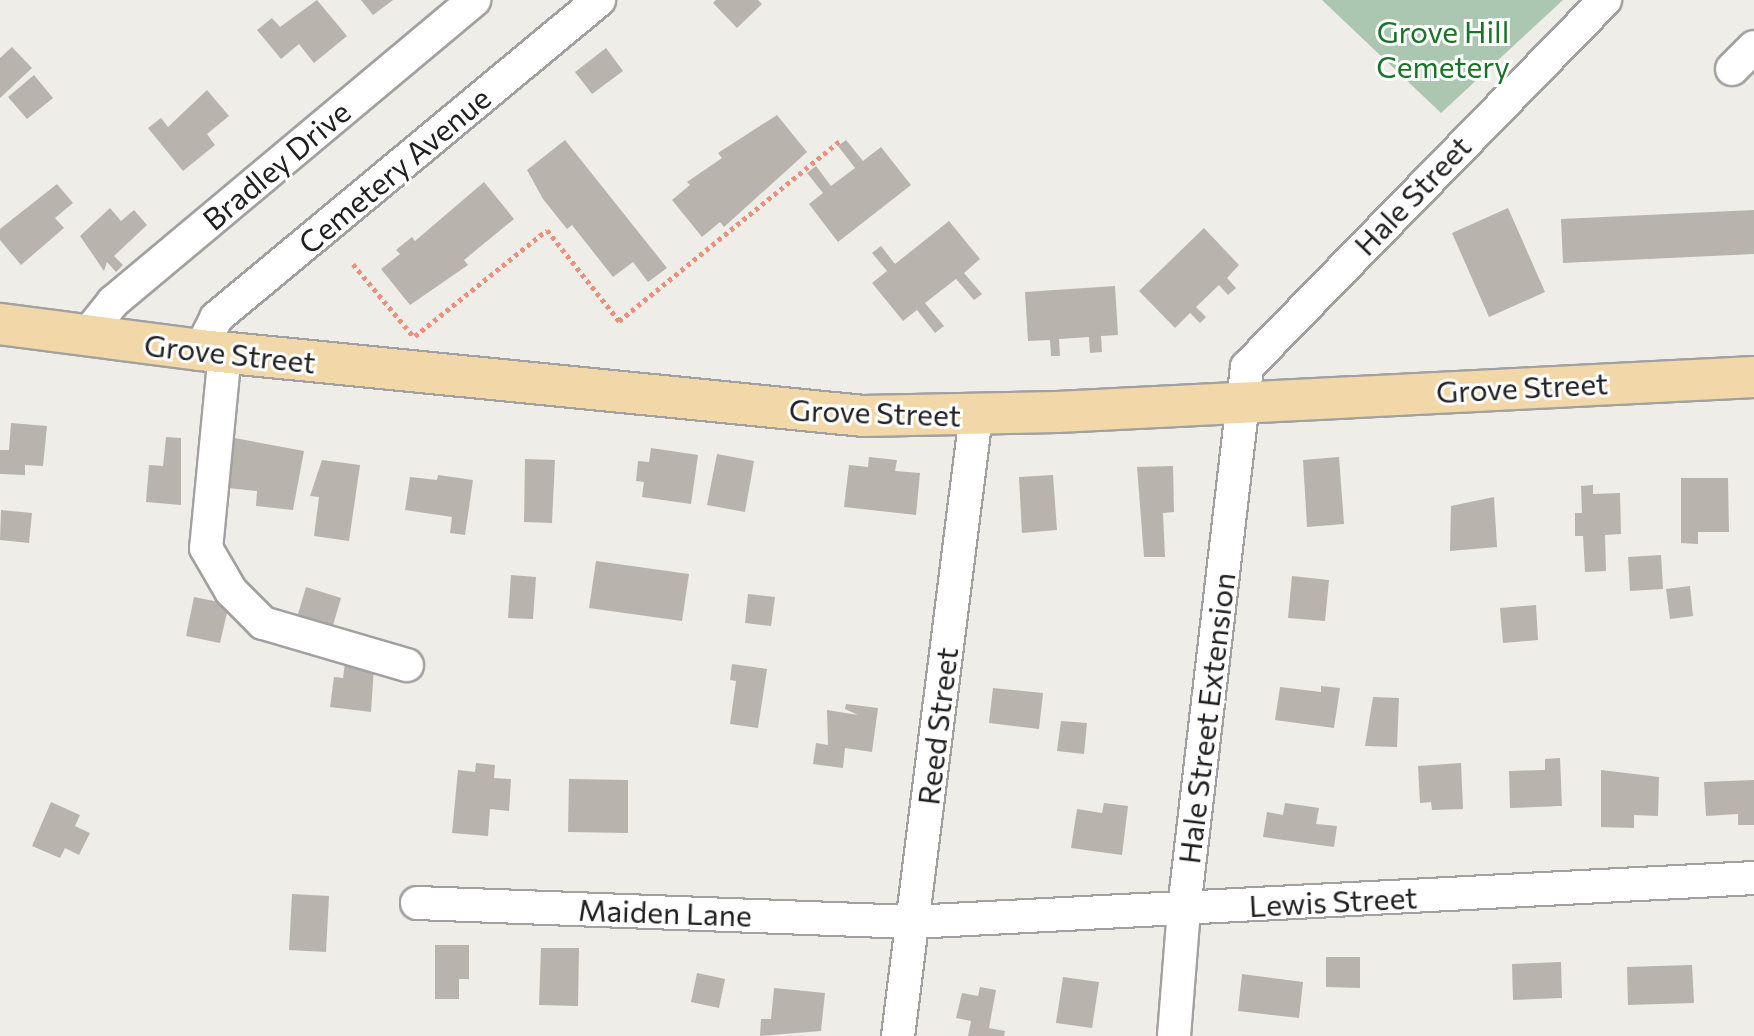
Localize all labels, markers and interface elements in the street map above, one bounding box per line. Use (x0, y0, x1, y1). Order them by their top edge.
park label: Grove Hill Cemetery (1376, 13, 1510, 84)
street label: Cemetery Avenue (291, 79, 497, 261)
street label: Bradley Drive (195, 93, 357, 237)
street label: Hale Street (1346, 128, 1478, 262)
street label: Grove Street (143, 326, 317, 380)
street label: Grove Street (1435, 365, 1609, 409)
street label: Grove Street (788, 391, 962, 433)
street label: Hale Street Extension (1170, 570, 1242, 866)
street label: Reed Street (909, 645, 965, 807)
street label: Lewis Street (1248, 879, 1418, 923)
street label: Maiden Lane (578, 891, 752, 933)

